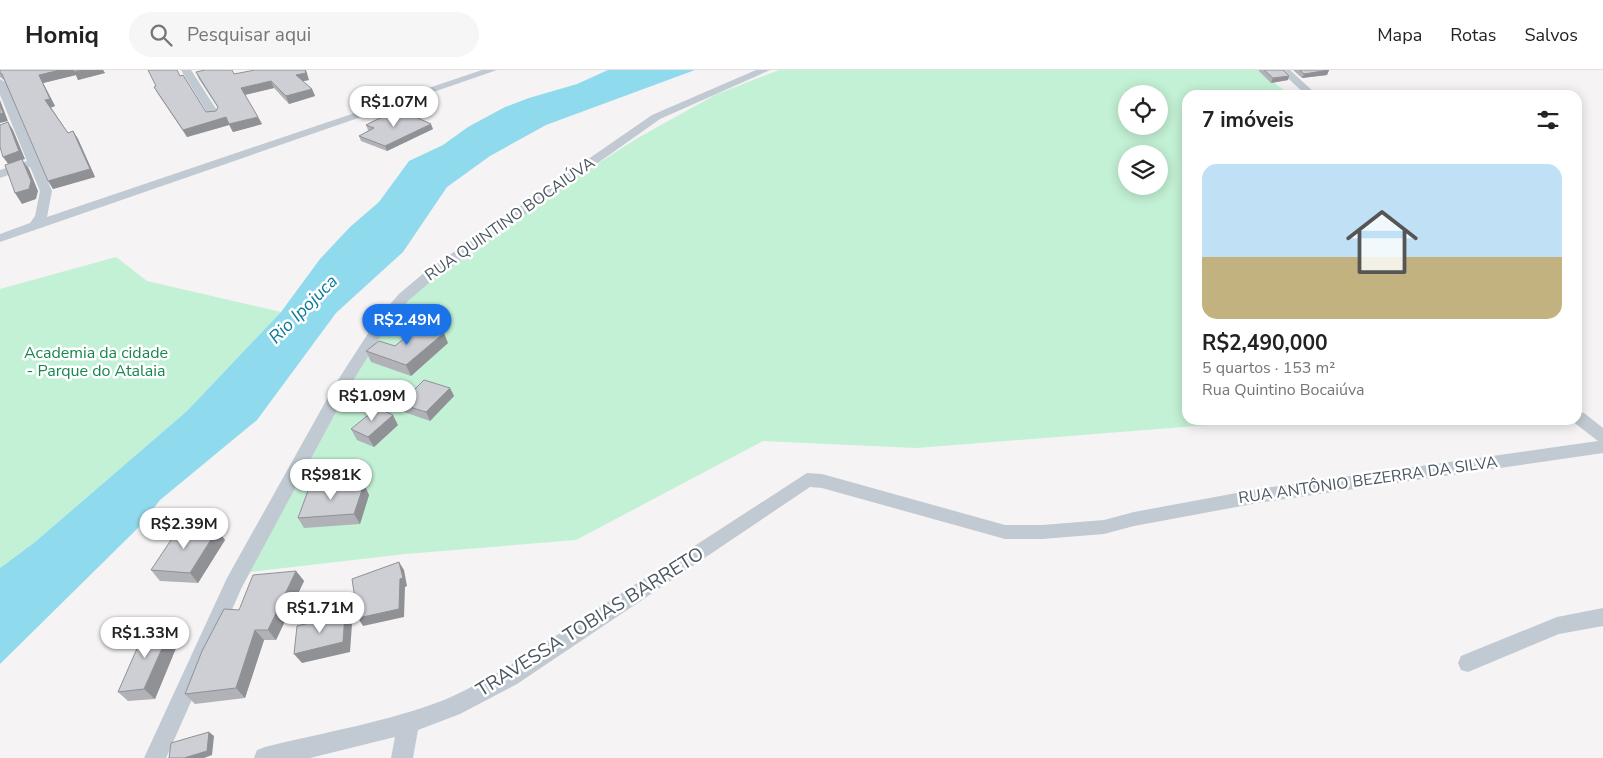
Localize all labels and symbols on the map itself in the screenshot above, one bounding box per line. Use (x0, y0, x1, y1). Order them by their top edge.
pin: R$1.07M (348, 85, 440, 128)
street label: RUA QUINTINO BOCAIÚVA (421, 152, 600, 286)
water label: Rio Ipojuca (263, 269, 343, 349)
pin: R$2.49M (361, 304, 453, 346)
park label: Academia da cidade - Parque do Atalaia (24, 342, 168, 382)
pin: R$1.09M (326, 380, 418, 422)
street label: RUA ANTÔNIO BEZERRA DA SILVA (1237, 451, 1499, 509)
pin: R$981K (290, 458, 372, 501)
pin: R$2.39M (138, 508, 230, 550)
street label: TRAVESSA TOBIAS BARRETO (471, 541, 709, 703)
pin: R$1.71M (274, 592, 366, 634)
pin: R$1.33M (99, 616, 191, 659)

